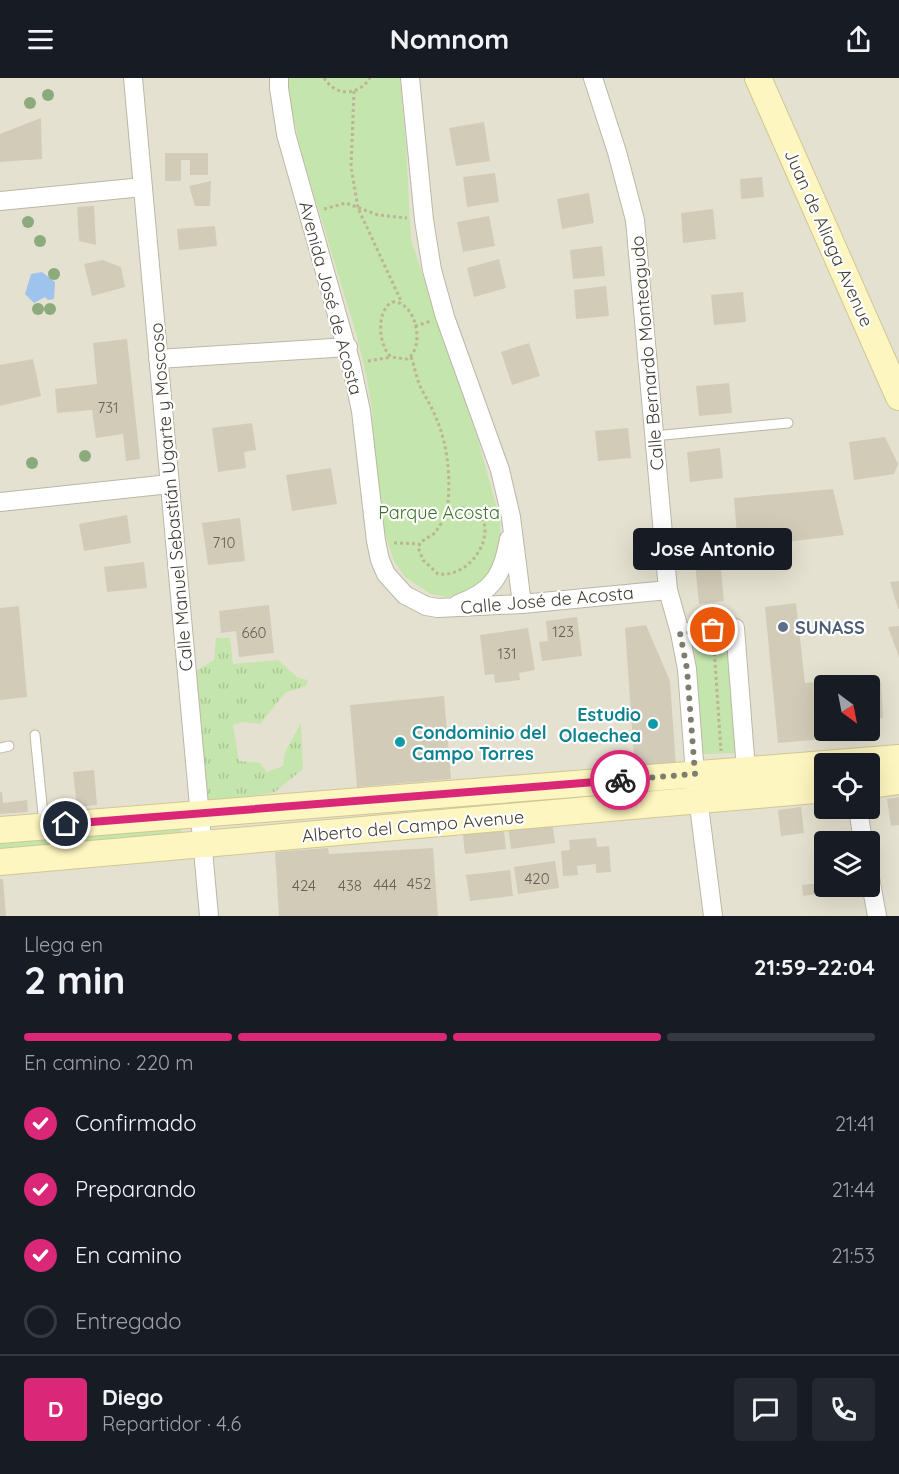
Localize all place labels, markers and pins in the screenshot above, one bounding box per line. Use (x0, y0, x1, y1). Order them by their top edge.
callout: Jose Antonio (634, 528, 792, 570)
pin (687, 604, 738, 655)
place label: SUNASS (795, 616, 865, 639)
marker: SUNASS (776, 620, 790, 634)
place label: Estudio Olaechea (559, 703, 641, 747)
marker: Estudio Olaechea (646, 717, 660, 731)
place label: Condominio del Campo Torres (412, 721, 547, 765)
marker: Condominio del Campo Torres (393, 735, 407, 749)
pin (40, 798, 91, 849)

